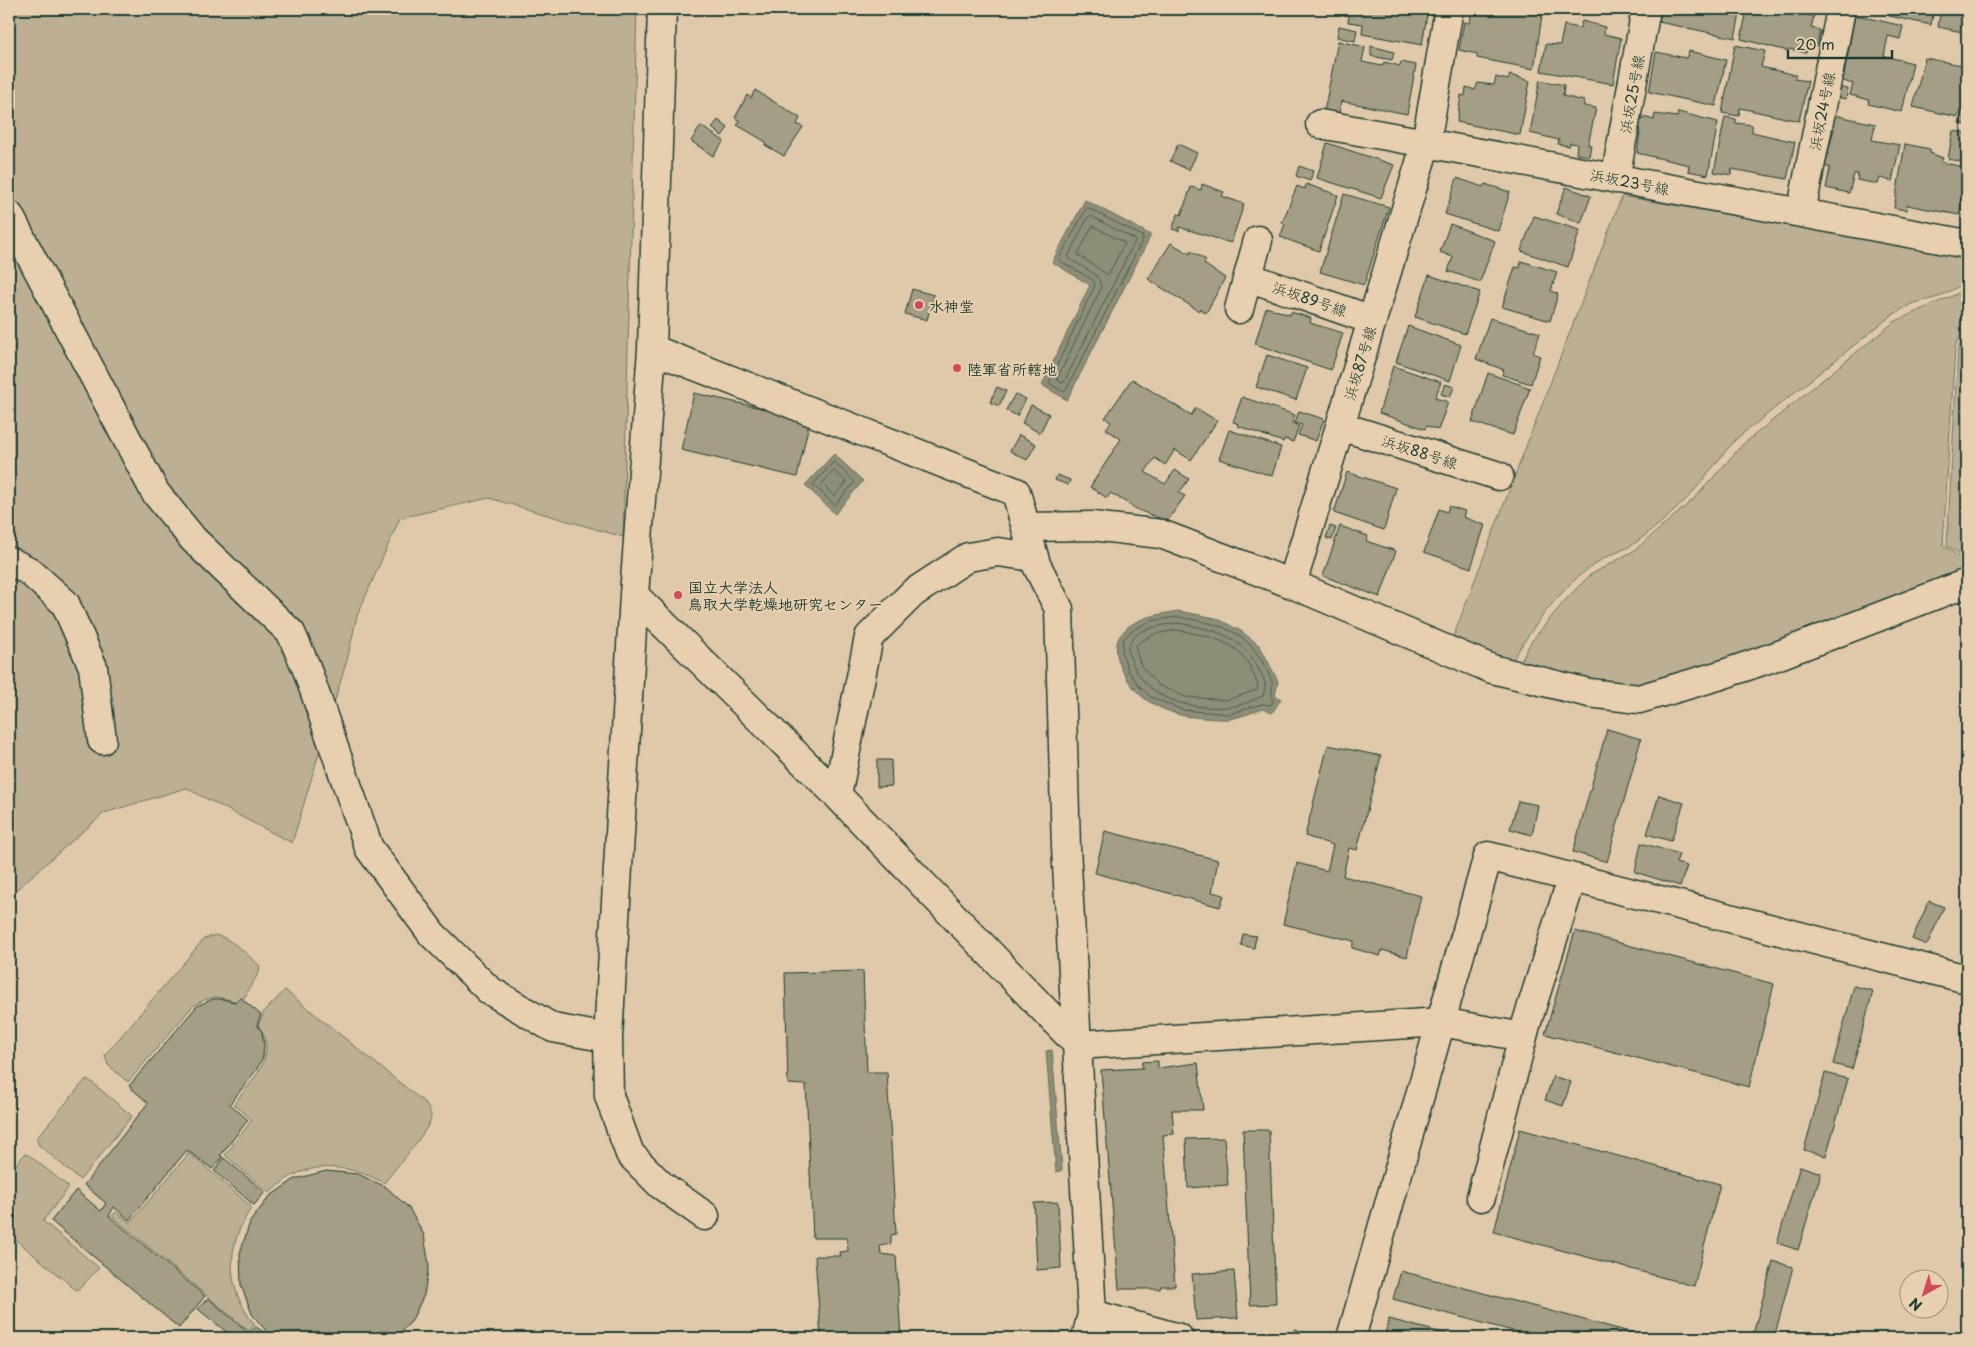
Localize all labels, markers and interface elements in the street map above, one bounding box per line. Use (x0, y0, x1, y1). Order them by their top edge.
scale bar (1788, 28, 1892, 60)
text: 20 m (1796, 32, 1835, 55)
street label: 浜坂25号線 (1613, 53, 1649, 135)
street label: 浜坂24号線 (1802, 69, 1840, 153)
street label: 浜坂23号線 (1588, 162, 1672, 200)
street label: 浜坂89号線 (1269, 274, 1351, 322)
place label: 水神堂 (929, 294, 974, 317)
marker: 水神堂 (913, 299, 925, 311)
street label: 浜坂87号線 (1337, 323, 1381, 403)
place label: 陸軍省所轄地 (967, 357, 1057, 380)
marker: 陸軍省所轄地 (951, 362, 963, 374)
street label: 浜坂88号線 (1379, 428, 1461, 474)
place label: 国立大学法人 鳥取大学乾燥地研究センター (688, 575, 883, 615)
marker: 国立大学法人 鳥取大学乾燥地研究センター (672, 589, 684, 601)
north arrow (1898, 1270, 1948, 1320)
text: N (1905, 1293, 1926, 1316)

